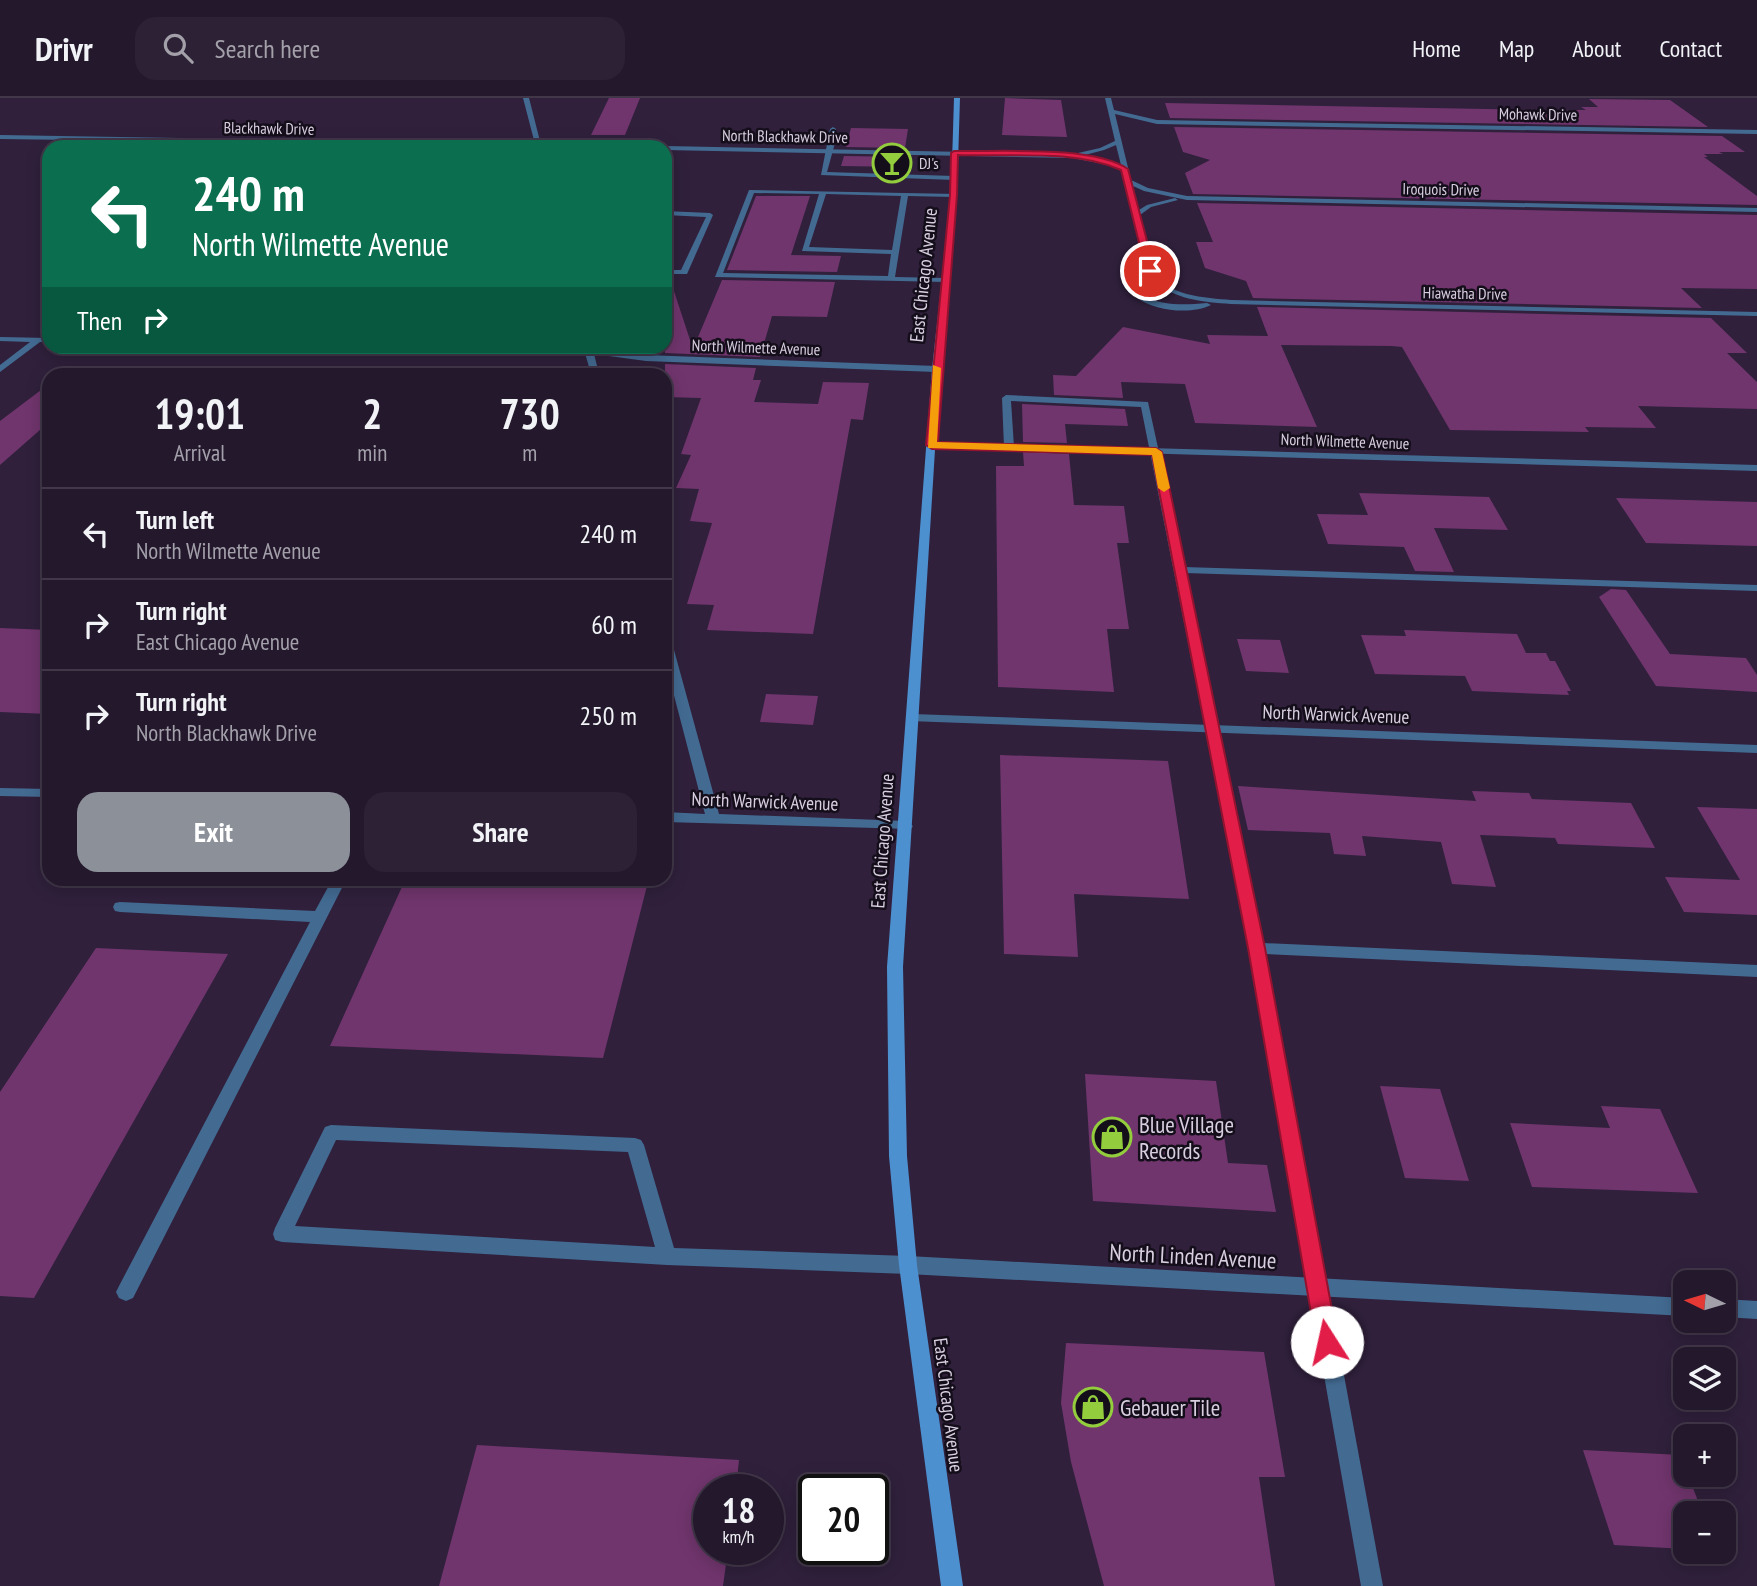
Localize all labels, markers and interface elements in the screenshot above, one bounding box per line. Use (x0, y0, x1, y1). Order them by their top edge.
search box (135, 17, 625, 80)
text: Drivr (35, 27, 93, 70)
icon: search (159, 29, 197, 67)
text: Search here (215, 32, 320, 65)
text: Home (1412, 33, 1461, 64)
text: Map (1499, 33, 1534, 64)
text: About (1572, 33, 1621, 64)
text: Contact (1659, 33, 1722, 64)
street label: Mohawk Drive (1499, 103, 1577, 125)
street label: Blackhawk Drive (223, 117, 315, 139)
street label: North Blackhawk Drive (722, 125, 848, 147)
bar icon: DJ's (871, 142, 913, 184)
place label: DJ's (919, 153, 939, 173)
text: 240 m (192, 161, 305, 225)
icon: left (77, 168, 168, 259)
street label: Iroquois Drive (1402, 178, 1480, 200)
street label: East Chicago Avenue (904, 206, 942, 343)
text: North Wilmette Avenue (192, 223, 449, 265)
pin (1120, 241, 1180, 301)
icon: arrive (1131, 252, 1169, 290)
street label: Hiawatha Drive (1423, 282, 1507, 304)
icon: right (136, 301, 174, 339)
text: Then (77, 304, 122, 337)
street label: North Wilmette Avenue (691, 335, 821, 359)
text: 19:01 (154, 386, 245, 441)
text: 2 (362, 386, 382, 441)
text: 730 (500, 386, 560, 441)
street label: North Wilmette Avenue (1280, 429, 1410, 453)
text: Arrival (174, 438, 226, 467)
text: min (357, 438, 387, 467)
text: m (522, 438, 537, 467)
text: Turn left (136, 503, 214, 536)
icon: left (77, 515, 115, 553)
text: 240 m (579, 517, 637, 550)
text: North Wilmette Avenue (136, 536, 321, 565)
text: Turn right (136, 594, 227, 627)
icon: right (77, 606, 115, 644)
text: 60 m (591, 608, 637, 641)
text: East Chicago Avenue (136, 627, 299, 656)
text: Turn right (136, 685, 227, 718)
icon: right (77, 697, 115, 735)
text: 250 m (579, 699, 637, 732)
street label: North Warwick Avenue (1262, 699, 1410, 729)
text: North Blackhawk Drive (136, 718, 317, 747)
street label: East Chicago Avenue (865, 773, 899, 909)
street label: North Warwick Avenue (691, 786, 839, 816)
button: Exit (77, 792, 350, 872)
button: Share (364, 792, 637, 872)
place label: Blue Village Records (1139, 1110, 1234, 1165)
shop icon: Blue Village Records (1091, 1116, 1133, 1158)
street label: North Linden Avenue (1109, 1237, 1277, 1275)
north arrow (1673, 1270, 1736, 1334)
map controls (1673, 1270, 1736, 1564)
position arrow (1290, 1305, 1364, 1379)
street label: East Chicago Avenue (929, 1337, 969, 1474)
button: layers (1673, 1347, 1736, 1410)
shop icon: Gebauer Tile (1072, 1386, 1114, 1428)
place label: Gebauer Tile (1120, 1393, 1220, 1422)
button: + (1673, 1424, 1736, 1487)
speed limit sign: 20 (798, 1474, 889, 1565)
text: 18 (722, 1487, 755, 1533)
button: − (1673, 1501, 1736, 1564)
text: km/h (723, 1525, 754, 1548)

